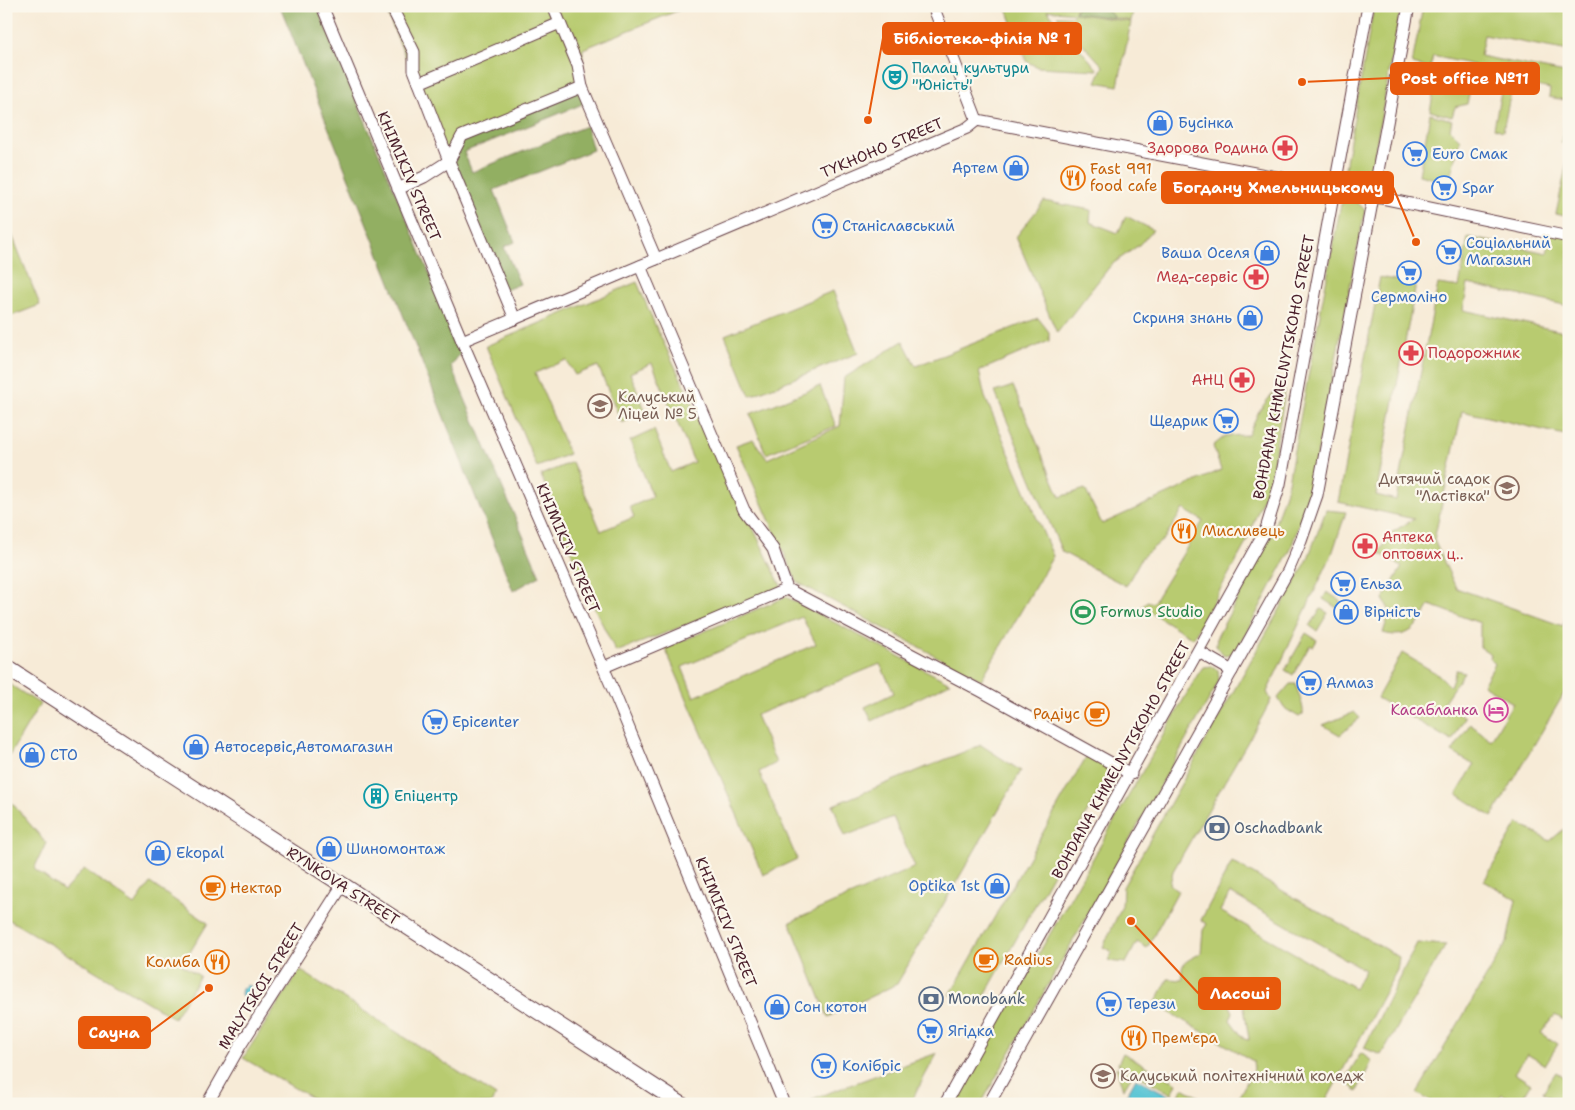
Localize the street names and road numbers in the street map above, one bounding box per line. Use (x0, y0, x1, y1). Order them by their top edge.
street label: KHIMIKIV STREET (373, 108, 445, 244)
street label: TYKHOHO STREET (818, 113, 946, 183)
street label: BOHDANA KHMELNYTSKOHO STREET (1249, 233, 1319, 501)
street label: KHIMIKIV STREET (532, 480, 604, 616)
street label: BOHDANA KHMELNYTSKOHO STREET (1047, 638, 1195, 882)
street label: RYNKOVA STREET (283, 842, 403, 930)
street label: KHIMIKIV STREET (691, 854, 761, 990)
street label: MALYTSKOI STREET (214, 919, 308, 1053)

